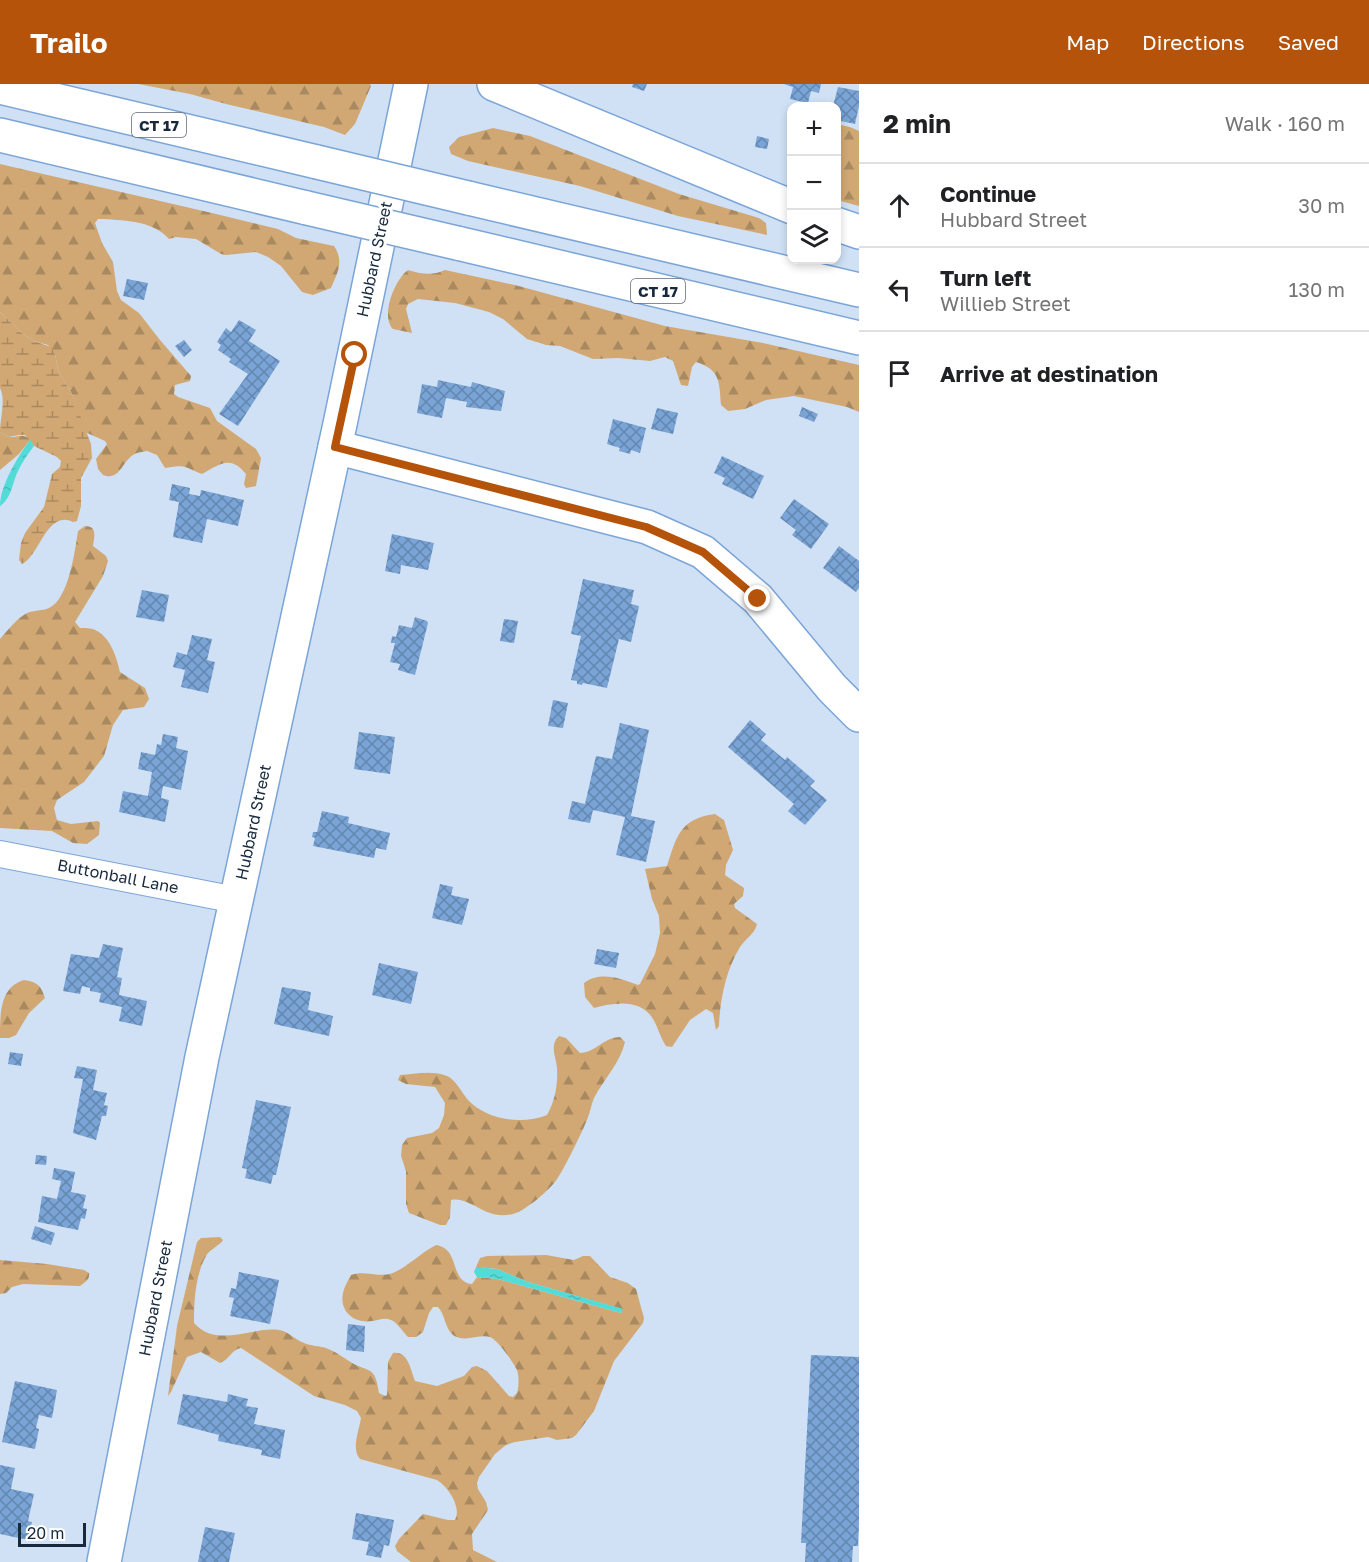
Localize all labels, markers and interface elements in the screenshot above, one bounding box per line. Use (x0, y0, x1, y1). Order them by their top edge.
text: Trailo (30, 26, 108, 59)
text: Map (1066, 29, 1109, 55)
text: Directions (1142, 29, 1245, 55)
text: Saved (1278, 29, 1339, 55)
map controls (787, 102, 841, 264)
button: + (787, 102, 841, 156)
text: 2 min (883, 108, 951, 139)
text: Walk · 160 m (1225, 111, 1345, 135)
road number: CT 17 (132, 113, 186, 137)
button: − (787, 156, 841, 210)
text: Continue (940, 180, 1036, 207)
icon: ahead (883, 189, 916, 222)
text: 30 m (1298, 193, 1345, 217)
street label: Hubbard Street (352, 199, 396, 319)
text: Hubbard Street (940, 207, 1087, 231)
button: layers (787, 210, 841, 264)
text: Turn left (940, 264, 1031, 291)
icon: left (883, 273, 916, 306)
text: 130 m (1289, 277, 1345, 301)
road number: CT 17 (631, 279, 685, 303)
text: Willieb Street (940, 291, 1071, 315)
route start (341, 341, 367, 367)
icon: arrive (883, 357, 916, 390)
text: Arrive at destination (940, 360, 1158, 387)
route end (744, 585, 770, 611)
street label: Hubbard Street (231, 762, 275, 882)
street label: Buttonball Lane (56, 854, 180, 898)
street label: Hubbard Street (134, 1238, 176, 1358)
scale bar (18, 1520, 86, 1548)
text: 20 m (27, 1523, 64, 1543)

